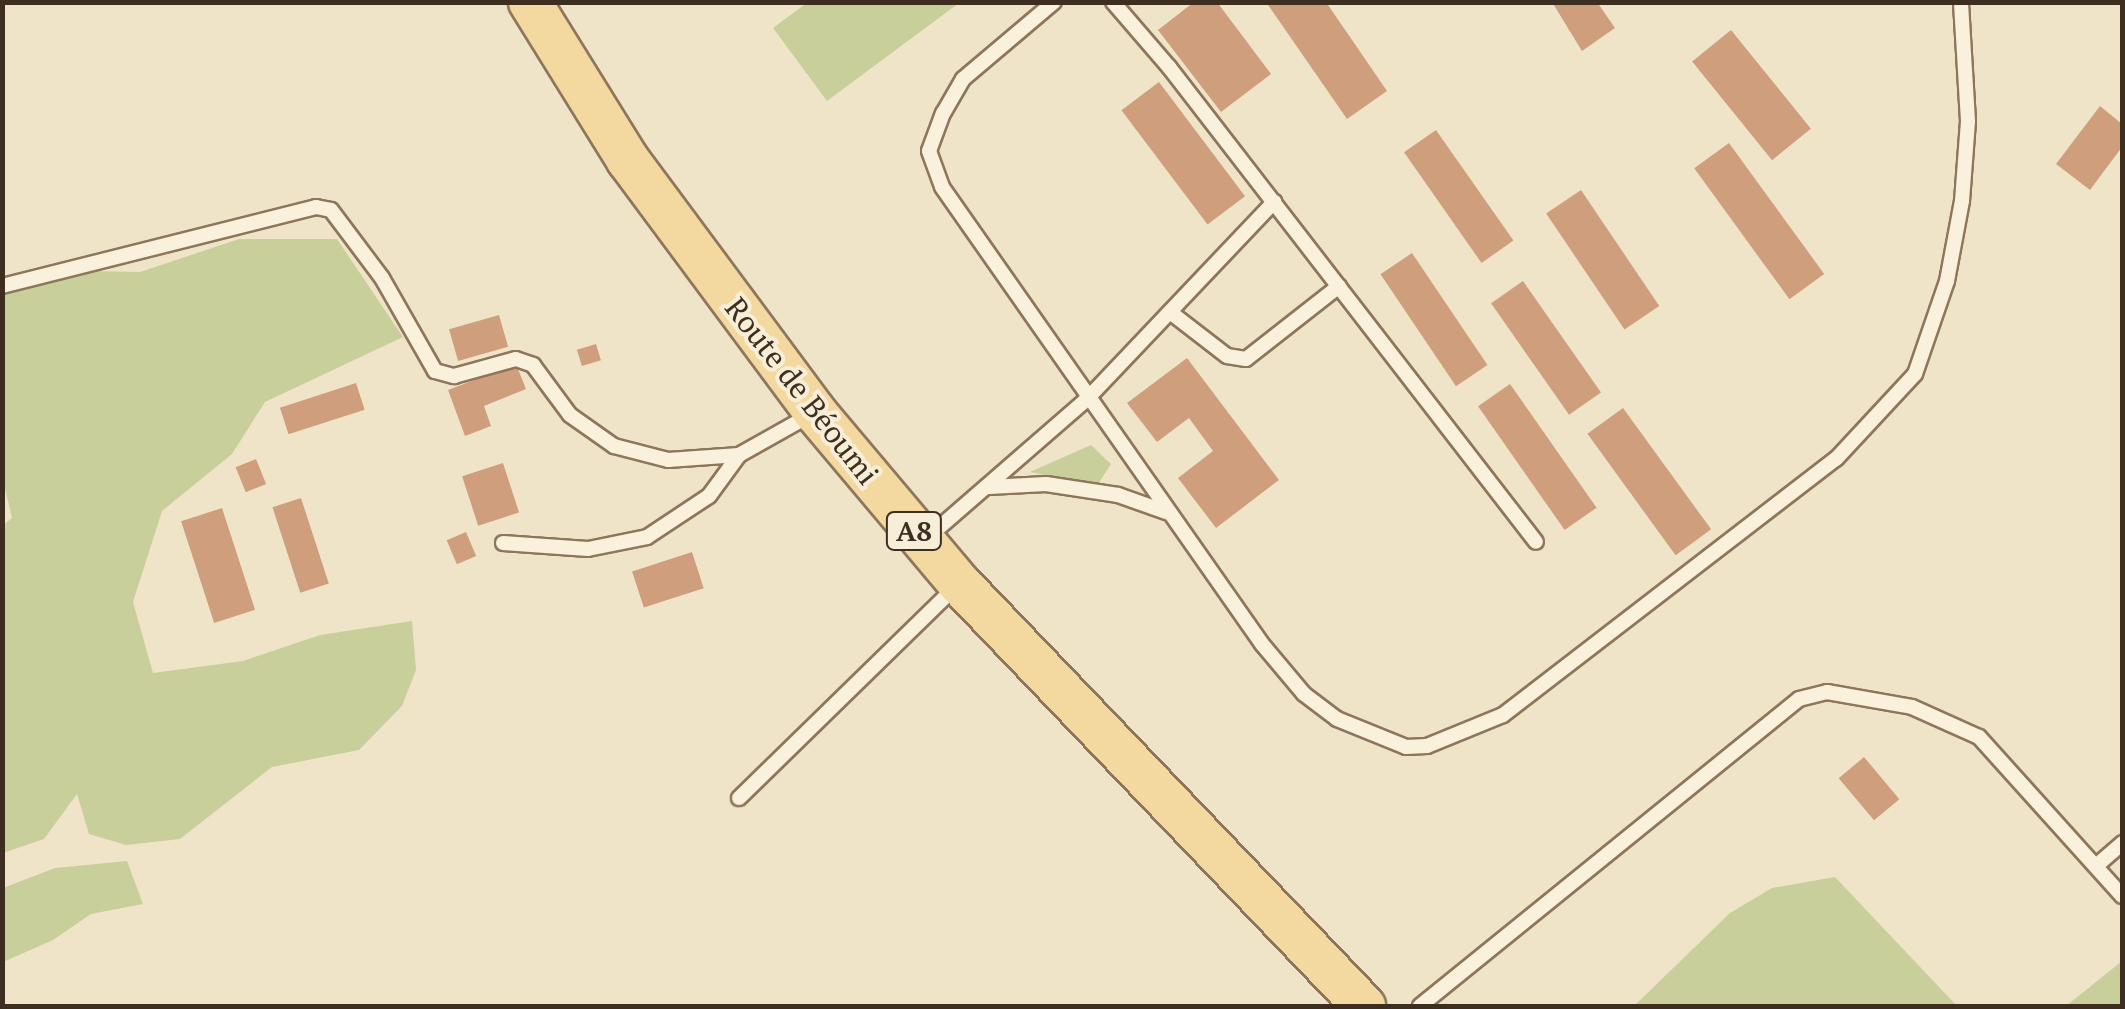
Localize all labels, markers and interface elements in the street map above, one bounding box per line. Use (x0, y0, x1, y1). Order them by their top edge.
street label: Route de Béoumi (718, 290, 886, 492)
road number: A8 (884, 508, 944, 554)

